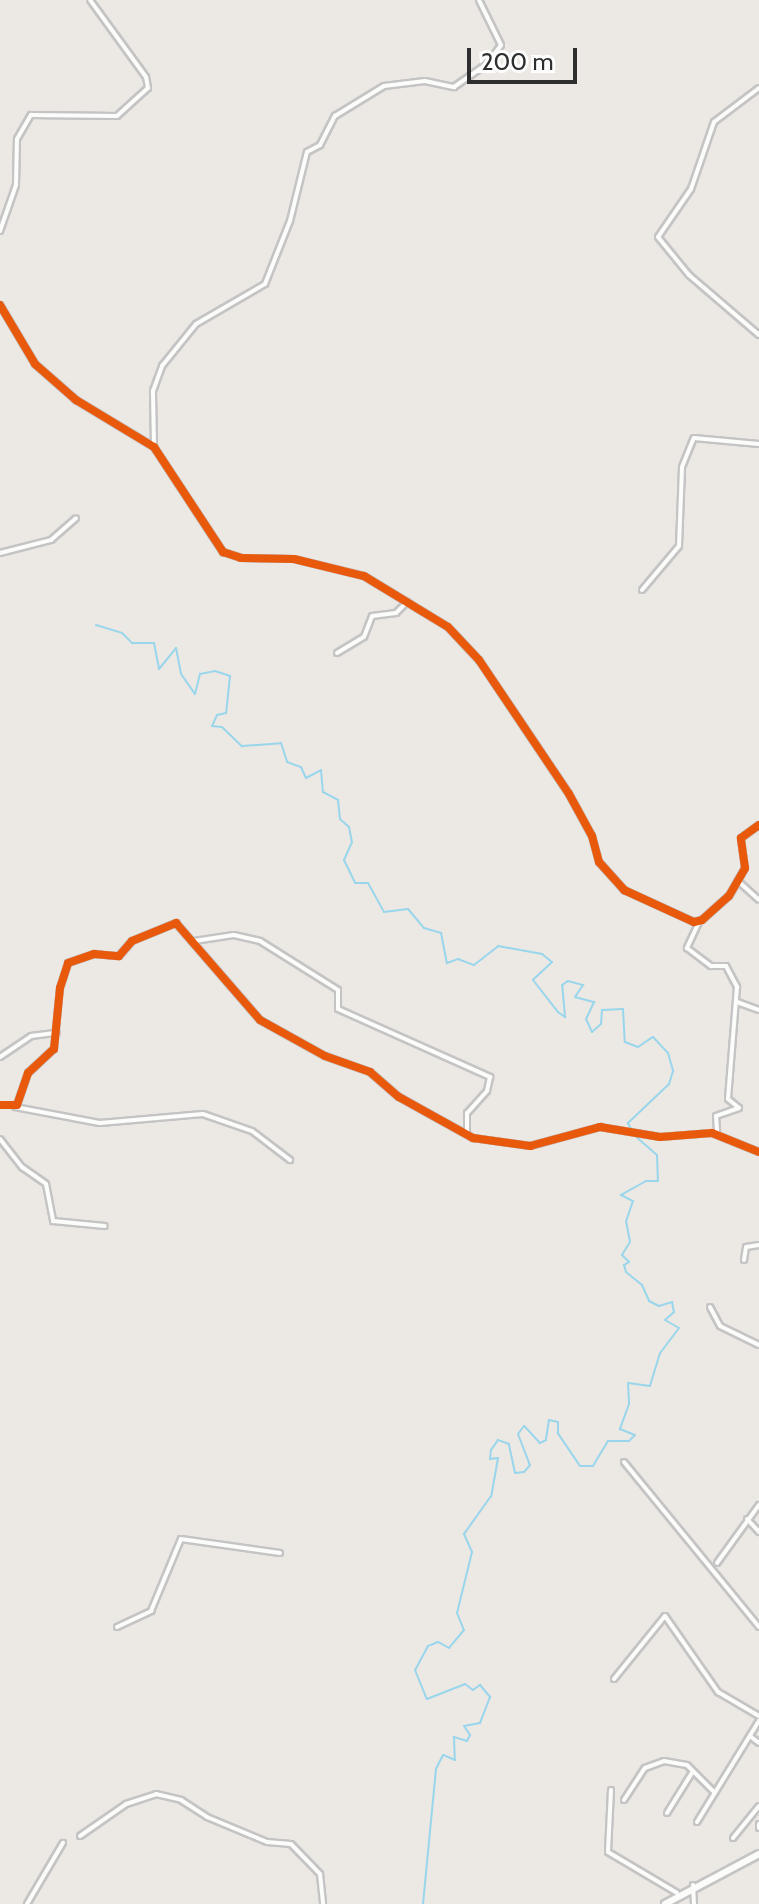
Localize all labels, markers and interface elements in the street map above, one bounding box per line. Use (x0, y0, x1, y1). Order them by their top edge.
scale bar (471, 32, 581, 82)
text: 200 m (481, 47, 554, 76)

